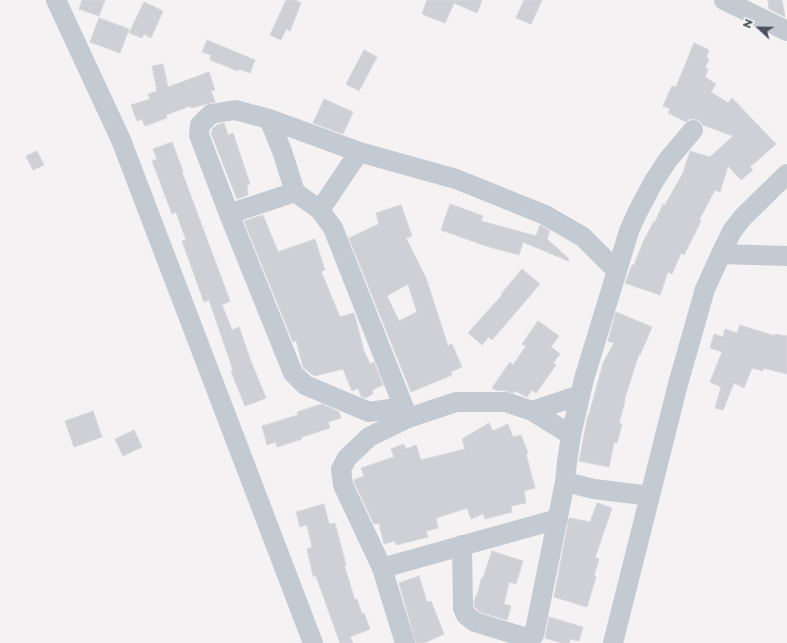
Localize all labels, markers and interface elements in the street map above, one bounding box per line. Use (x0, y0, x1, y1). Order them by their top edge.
north arrow (739, 8, 779, 48)
text: N (740, 17, 756, 30)

